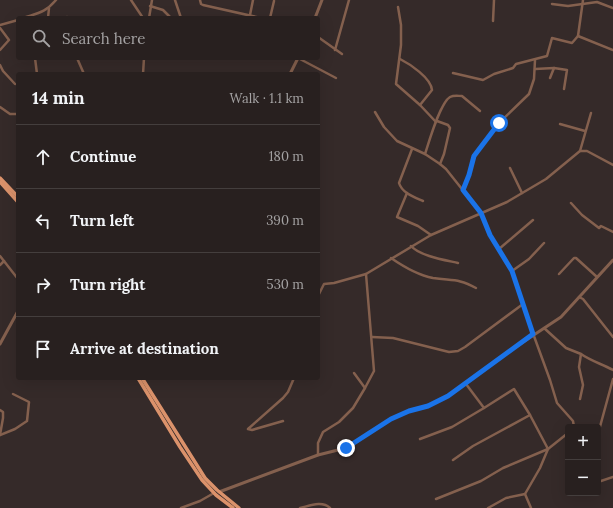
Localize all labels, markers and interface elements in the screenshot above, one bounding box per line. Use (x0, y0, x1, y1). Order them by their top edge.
search box (16, 16, 320, 60)
icon: search (30, 27, 52, 49)
text: Search here (62, 29, 145, 48)
text: 14 min (32, 87, 85, 109)
text: Walk · 1.1 km (230, 90, 304, 107)
route start (490, 114, 508, 132)
icon: ahead (32, 146, 54, 168)
text: Continue (70, 147, 136, 166)
text: 180 m (269, 148, 304, 165)
icon: left (32, 210, 54, 232)
text: Turn left (70, 211, 134, 230)
text: 390 m (266, 212, 304, 229)
icon: right (32, 274, 54, 296)
text: Turn right (70, 275, 146, 294)
text: 530 m (267, 276, 304, 293)
icon: arrive (32, 338, 54, 360)
text: Arrive at destination (70, 339, 219, 358)
map controls (565, 424, 601, 496)
button: + (565, 424, 601, 460)
route end (337, 439, 355, 457)
button: − (565, 460, 601, 496)

